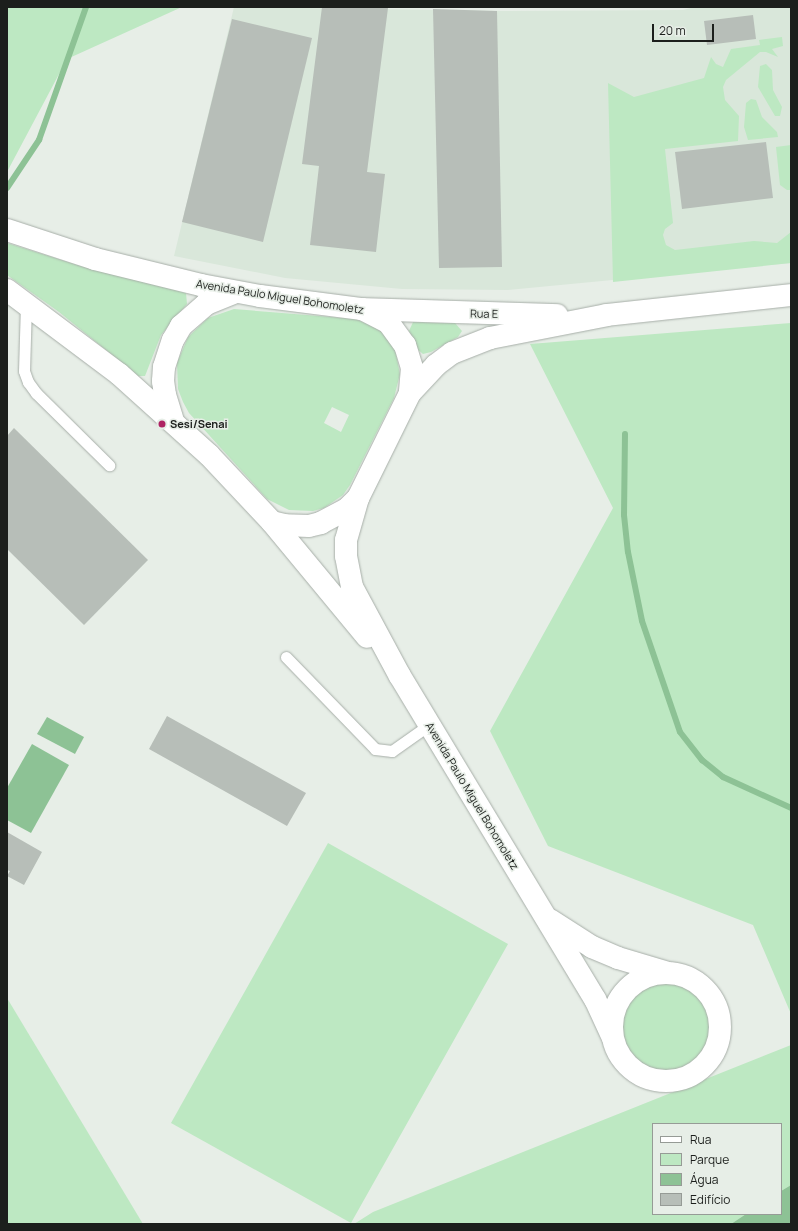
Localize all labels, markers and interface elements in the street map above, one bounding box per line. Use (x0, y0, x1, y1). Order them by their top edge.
scale bar (654, 16, 716, 42)
text: 20 m (659, 22, 686, 39)
street label: Avenida Paulo Miguel Bohomoletz (195, 277, 365, 317)
street label: Rua E (470, 307, 498, 321)
place label: Sesi/Senai (170, 417, 228, 431)
marker: Sesi/Senai (157, 419, 167, 429)
street label: Avenida Paulo Miguel Bohomoletz (423, 720, 521, 872)
legend (652, 1123, 782, 1215)
text: Rua (690, 1131, 711, 1148)
text: Parque (690, 1151, 729, 1168)
text: Água (690, 1171, 719, 1188)
text: Edifício (690, 1191, 730, 1208)

